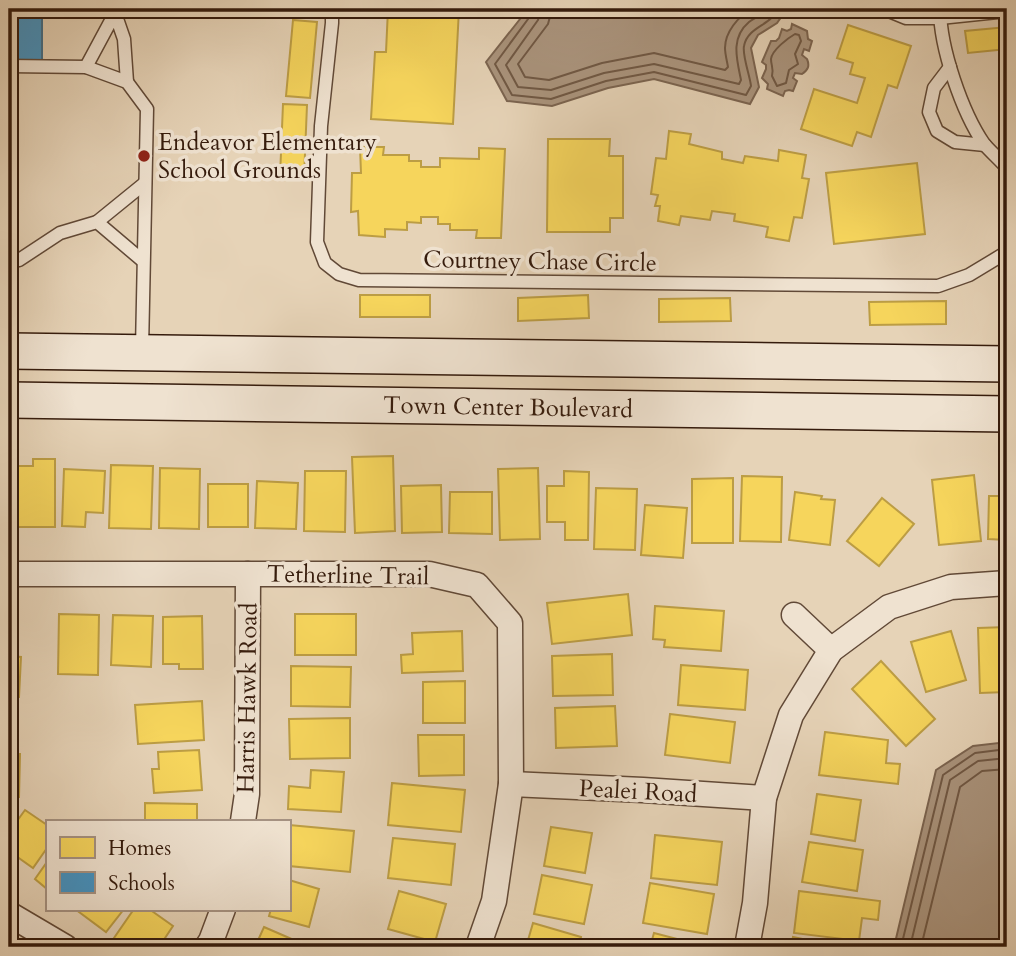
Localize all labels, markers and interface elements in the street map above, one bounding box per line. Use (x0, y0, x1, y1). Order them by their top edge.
place label: Endeavor Elementary School Grounds (158, 126, 377, 187)
marker: Endeavor Elementary School Grounds (136, 148, 152, 164)
street label: Courtney Chase Circle (423, 243, 657, 280)
street label: Town Center Boulevard (383, 389, 633, 426)
street label: Tetherline Trail (267, 558, 429, 593)
street label: Harris Hawk Road (229, 602, 266, 794)
street label: Pealei Road (578, 772, 698, 811)
legend (46, 820, 290, 911)
text: Homes (108, 834, 171, 863)
text: Schools (108, 869, 175, 898)

